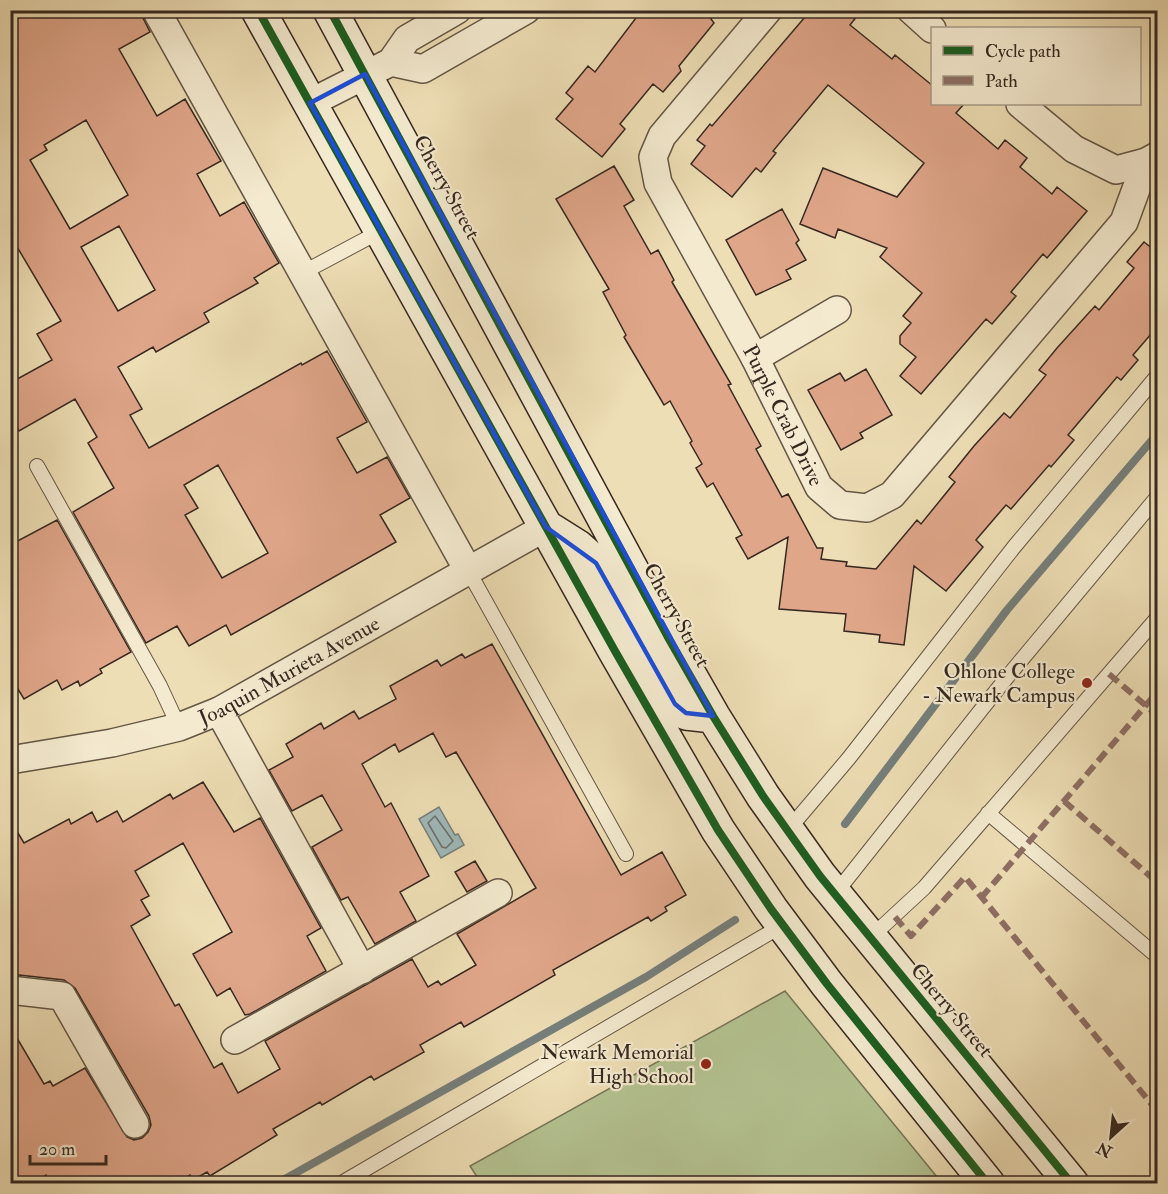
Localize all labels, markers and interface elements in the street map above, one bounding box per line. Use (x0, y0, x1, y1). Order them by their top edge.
legend (931, 27, 1141, 105)
text: Cycle path (985, 40, 1061, 63)
text: Path (985, 70, 1018, 93)
street label: Cherry Street (407, 130, 486, 244)
street label: Purple Crab Drive (736, 340, 829, 491)
street label: Cherry Street (637, 558, 716, 672)
street label: Joaquin Murieta Avenue (194, 610, 385, 732)
place label: Ohlone College - Newark Campus (922, 658, 1075, 709)
marker: Ohlone College - Newark Campus (1080, 676, 1094, 690)
street label: Cherry Street (904, 958, 999, 1063)
place label: Newark Memorial High School (541, 1039, 695, 1090)
marker: Newark Memorial High School (699, 1057, 713, 1071)
north arrow (1081, 1107, 1141, 1167)
scale bar (30, 1128, 106, 1166)
text: N (1093, 1137, 1116, 1162)
text: 20 m (39, 1138, 75, 1161)

